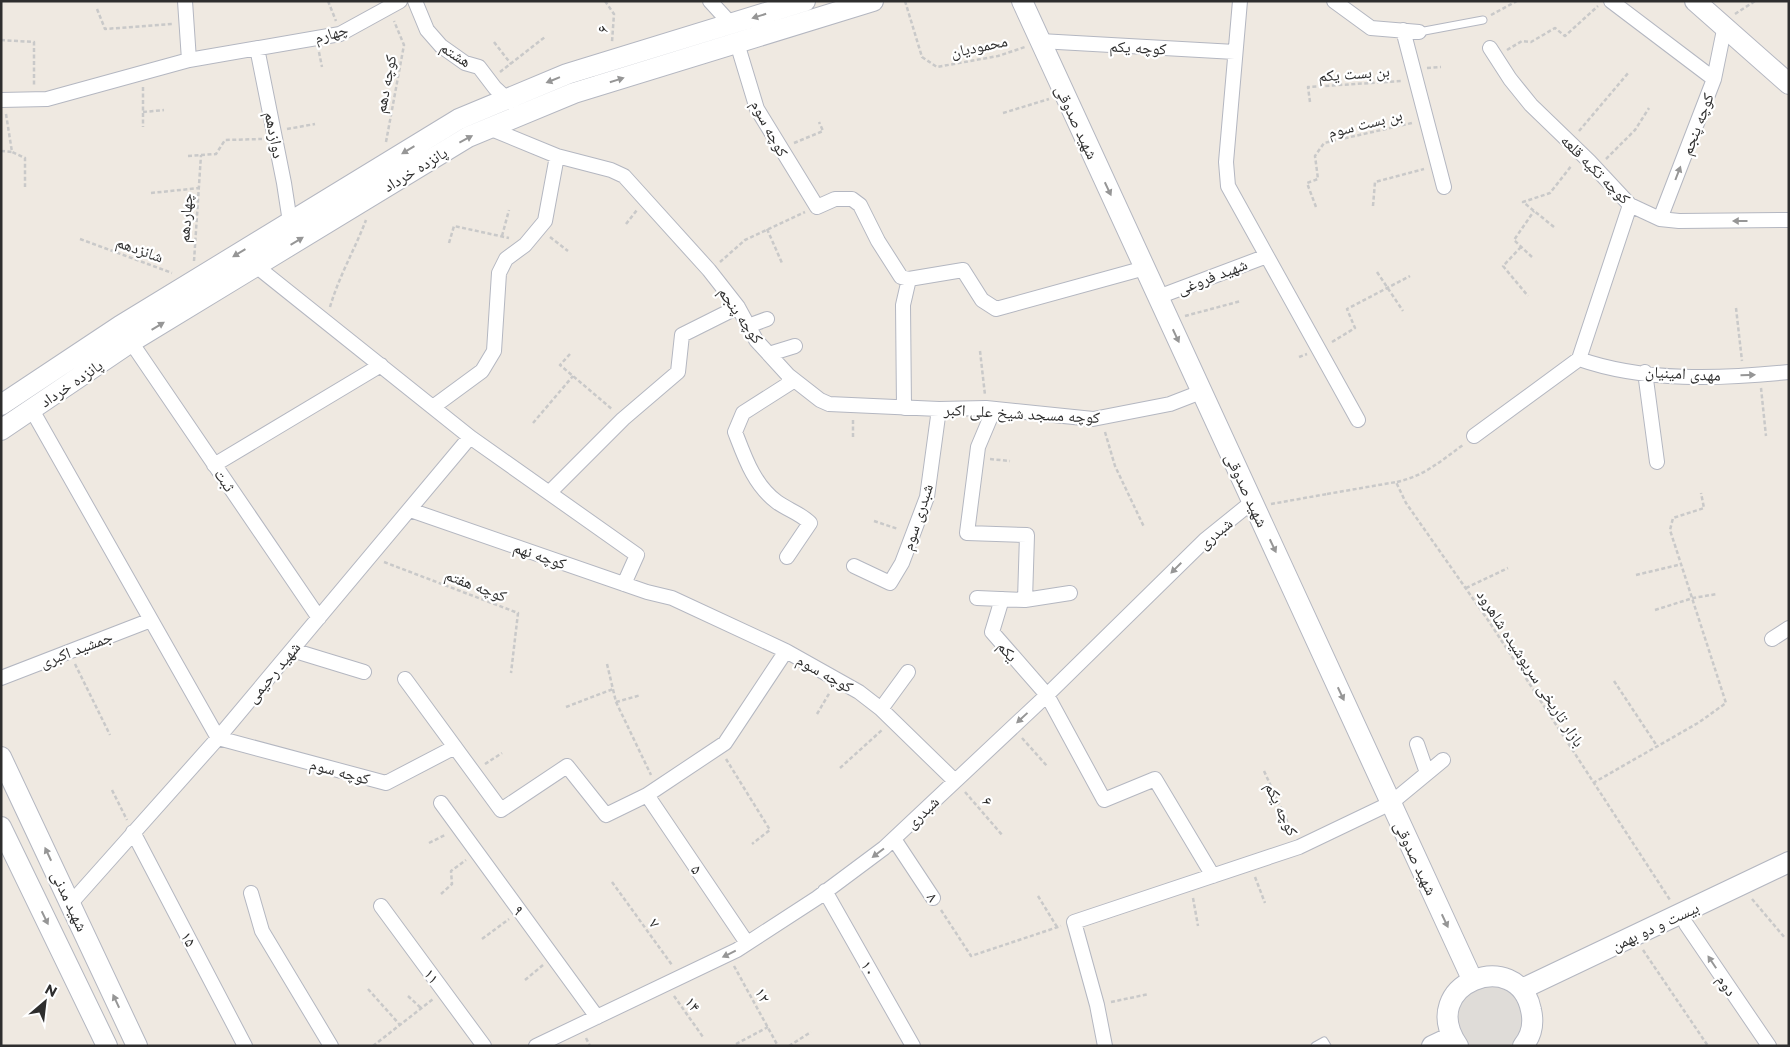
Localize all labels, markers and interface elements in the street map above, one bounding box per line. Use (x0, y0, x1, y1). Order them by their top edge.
one-way arrow (751, 12, 766, 20)
street label: چهارم (312, 20, 351, 48)
street label: ۶ (593, 25, 612, 33)
street label: محمودیان (949, 31, 1009, 63)
street label: هشتم (436, 37, 475, 72)
street label: کوچه یکم (1109, 37, 1167, 59)
street label: کوچه دهم (371, 53, 401, 115)
street label: بن بست یکم (1318, 62, 1390, 86)
one-way arrow (610, 75, 625, 83)
one-way arrow (546, 77, 561, 84)
street label: شهید صدوقی (1050, 82, 1102, 163)
street label: کوچه پنجم (1677, 90, 1719, 158)
street label: کوچه سوم (746, 97, 793, 161)
street label: بن بست سوم (1326, 105, 1405, 143)
street label: دوازدهم (260, 110, 288, 160)
street label: کوچه تکیه قلعه (1557, 131, 1635, 208)
one-way arrow (459, 134, 473, 143)
street label: پانزده خرداد (380, 143, 451, 196)
one-way arrow (401, 146, 414, 155)
one-way arrow (1675, 166, 1682, 181)
one-way arrow (1104, 182, 1112, 196)
street label: چهاردهم (174, 193, 198, 244)
one-way arrow (1732, 217, 1748, 225)
street label: شانزدهم (113, 232, 166, 268)
one-way arrow (291, 236, 304, 246)
one-way arrow (232, 249, 245, 258)
street label: شهید فروغی (1174, 254, 1250, 300)
street label: کوچه پنجم (713, 283, 767, 348)
one-way arrow (152, 321, 165, 330)
one-way arrow (1172, 329, 1180, 343)
street label: پانزده خرداد (36, 355, 107, 411)
street label: مهدی امینیان (1645, 362, 1721, 386)
one-way arrow (1740, 371, 1756, 379)
street label: کوچه مسجد شیخ علی اکبر (943, 400, 1101, 428)
street label: شهید صدوقی (1220, 450, 1272, 531)
street label: ثبت (210, 465, 239, 496)
street label: شبدری سوم (898, 481, 938, 553)
street label: شبدری (1194, 514, 1237, 554)
street label: کوچه نهم (511, 538, 569, 574)
one-way arrow (1269, 539, 1277, 553)
one-way arrow (1170, 562, 1182, 574)
street label: کوچه هفتم (442, 565, 510, 607)
street label: بازار تاریخی سرپوشیده شاهرود (1472, 586, 1589, 751)
street label: جمشید اکبری (37, 627, 116, 673)
street label: یکم (993, 637, 1022, 666)
street label: شهید رحیمی (242, 638, 305, 707)
street label: کوچه سوم (793, 650, 857, 698)
one-way arrow (1337, 687, 1345, 701)
one-way arrow (1016, 713, 1029, 724)
street label: کوچه سوم (307, 754, 372, 790)
street label: کوچه یکم (1260, 779, 1302, 840)
street label: شبدری (902, 792, 944, 833)
street label: ۶ (978, 792, 997, 810)
street label: شهید صدوقی (1389, 818, 1441, 899)
one-way arrow (43, 847, 51, 861)
one-way arrow (872, 847, 885, 858)
street label: ۵ (687, 861, 706, 878)
street label: شهید مدنی (46, 868, 92, 935)
street label: ۸ (923, 889, 943, 905)
street label: بیست و دو بهمن (1608, 898, 1702, 956)
street label: ۹ (509, 902, 528, 919)
one-way arrow (42, 911, 50, 925)
one-way arrow (1441, 914, 1449, 928)
street label: ۷ (645, 915, 664, 932)
street label: ۱۵ (177, 928, 200, 950)
one-way arrow (722, 950, 736, 958)
one-way arrow (1707, 955, 1717, 969)
street label: ۱۰ (857, 957, 880, 979)
street label: ۱۱ (420, 965, 444, 988)
street label: دوم (1712, 971, 1741, 1000)
north arrow (20, 977, 70, 1027)
text: N (42, 980, 60, 1001)
street label: ۱۲ (751, 984, 774, 1006)
street label: ۱۴ (681, 993, 705, 1016)
one-way arrow (112, 994, 121, 1009)

